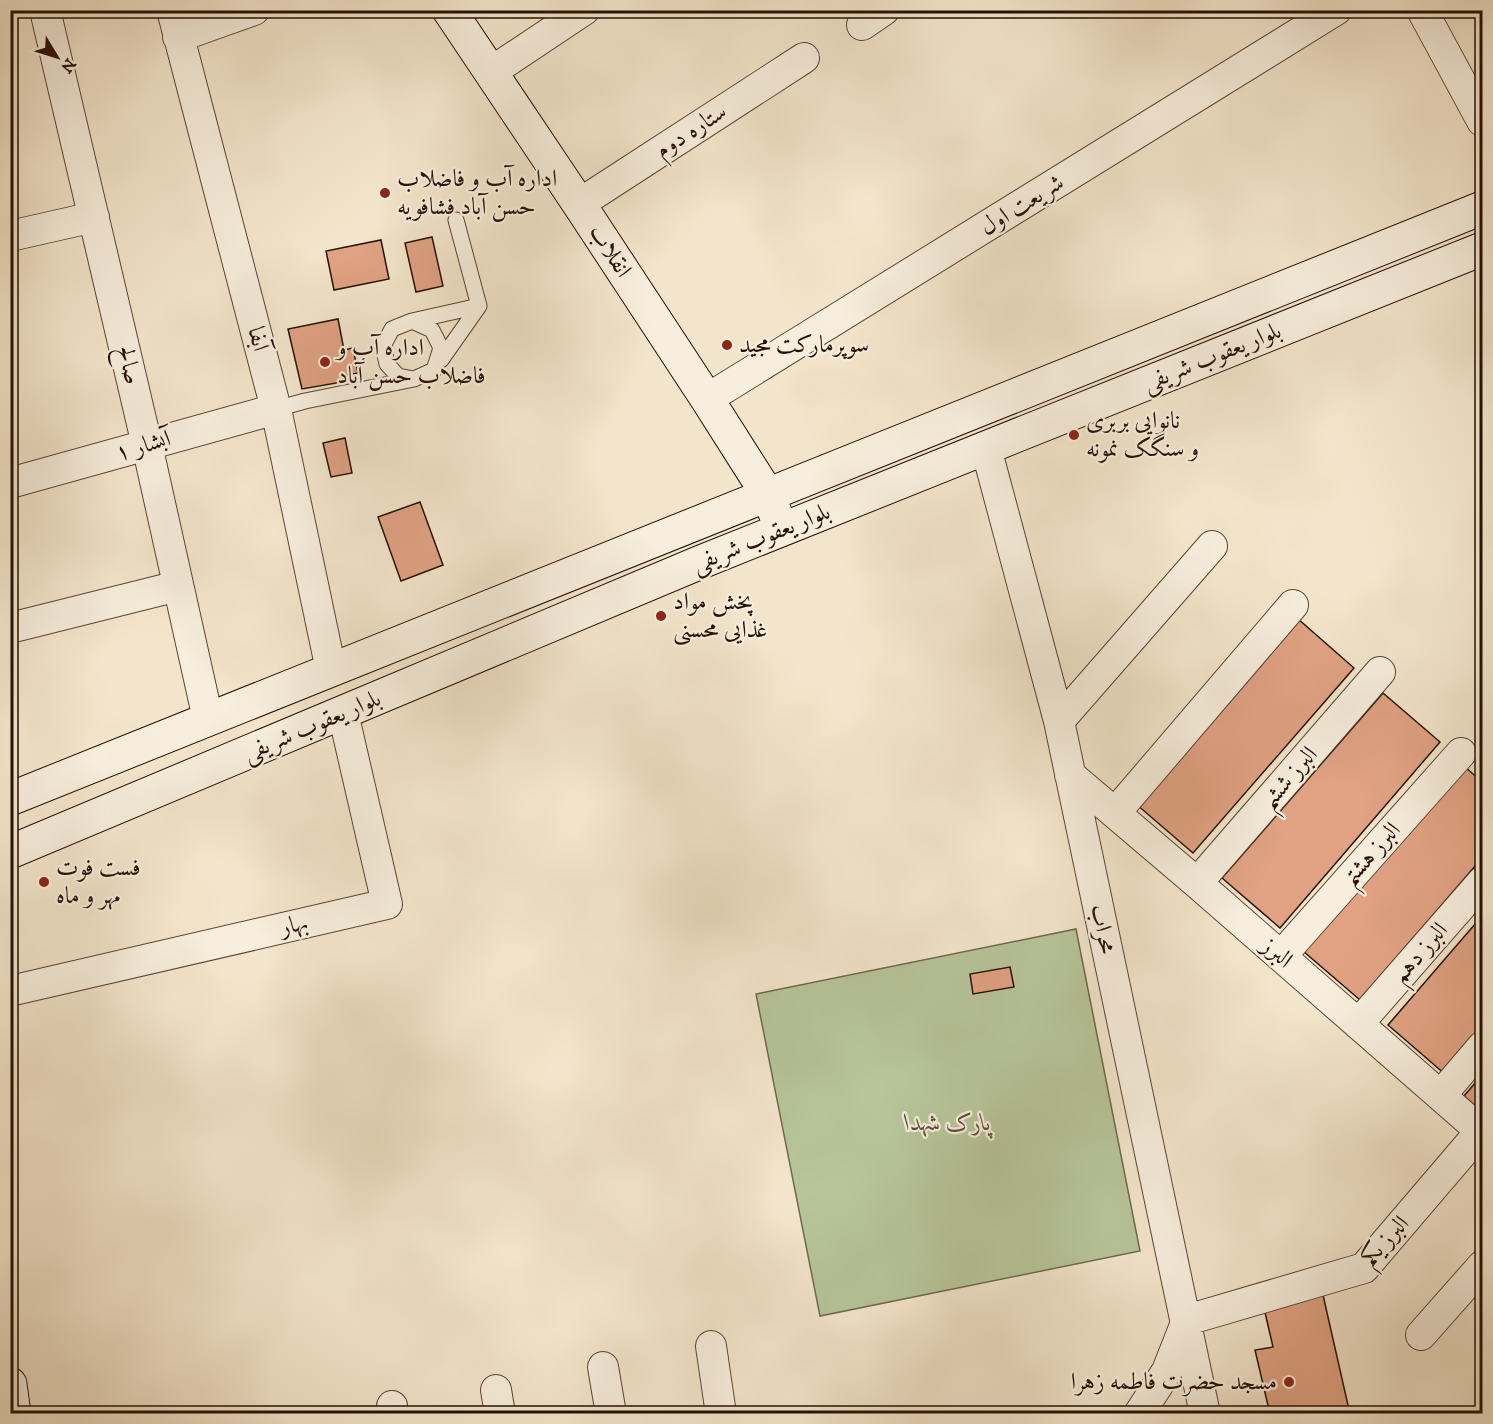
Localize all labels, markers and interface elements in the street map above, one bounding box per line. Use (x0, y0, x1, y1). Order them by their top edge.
north arrow (27, 27, 87, 87)
text: N (56, 54, 80, 77)
street label: ستاره دوم (649, 97, 735, 170)
place label: اداره آب و فاضلاب حسن آباد فشافویه (397, 164, 557, 222)
street label: شریعت اول (974, 168, 1070, 242)
marker: اداره آب و فاضلاب حسن آباد فشافویه (378, 186, 392, 200)
street label: انقلاب (582, 219, 638, 283)
street label: بلوار یعقوب شریفی (1138, 316, 1286, 399)
street label: آبفا (240, 323, 276, 357)
place label: سوپرمارکت مجید (739, 330, 869, 360)
place label: اداره آب و فاضلاب حسن آباد (334, 333, 486, 391)
marker: سوپرمارکت مجید (720, 338, 734, 352)
street label: صالح (106, 343, 148, 388)
marker: اداره آب و فاضلاب حسن آباد (318, 355, 332, 369)
place label: نانوایی بربری و سنگک نمونه (1086, 406, 1199, 464)
street label: آبشار ۱ (112, 423, 177, 468)
marker: نانوایی بربری و سنگک نمونه (1067, 428, 1081, 442)
street label: بلوار یعقوب شریفی (687, 497, 835, 580)
place label: پخش مواد غذایی محسنی (673, 587, 767, 646)
marker: پخش مواد غذایی محسنی (654, 609, 668, 623)
street label: بلوار یعقوب شریفی (238, 683, 386, 769)
street label: البرز ششم (1254, 740, 1331, 821)
street label: البرز هشتم (1335, 816, 1413, 897)
place label: فست فوت مهر و ماه (56, 853, 141, 911)
marker: فست فوت مهر و ماه (37, 875, 51, 889)
street label: محراب (1083, 901, 1123, 957)
street label: بهار (275, 907, 311, 943)
street label: البرز دهم (1385, 916, 1459, 994)
street label: البرز (1254, 930, 1299, 975)
park label: پارک شهدا (903, 1108, 993, 1139)
street label: البرز یکم (1354, 1209, 1420, 1277)
place label: مسجد حضرت فاطمه زهرا (1071, 1367, 1277, 1397)
marker: مسجد حضرت فاطمه زهرا (1282, 1375, 1296, 1389)

